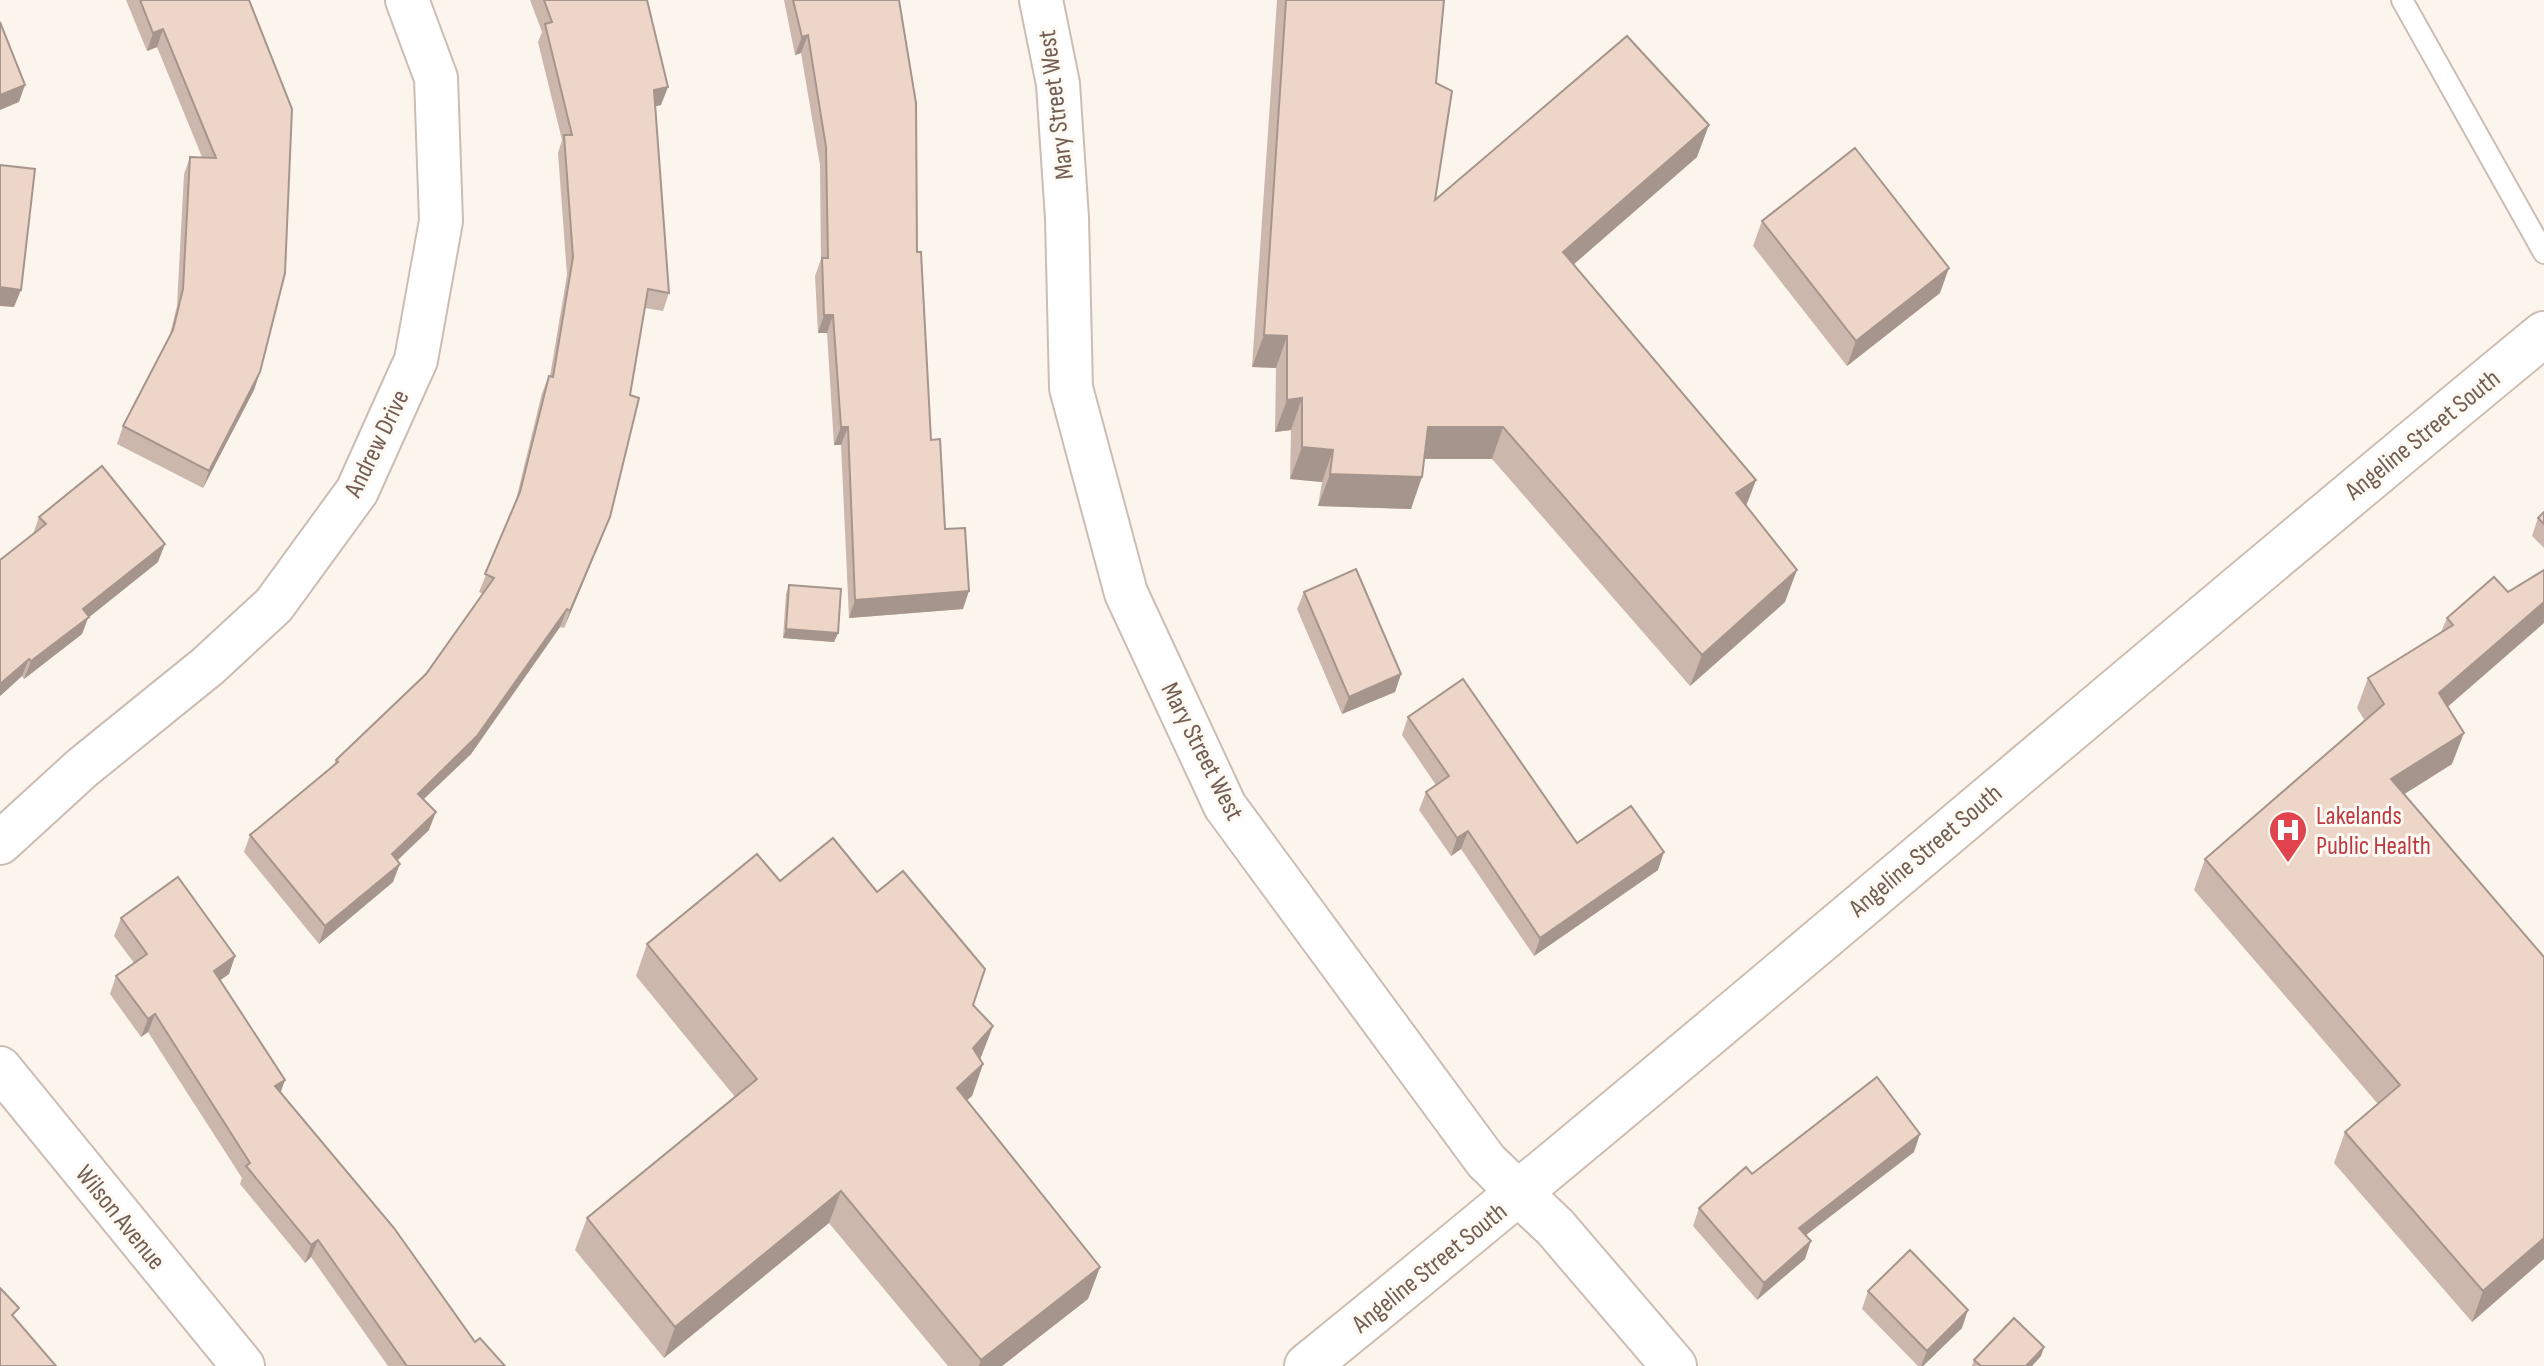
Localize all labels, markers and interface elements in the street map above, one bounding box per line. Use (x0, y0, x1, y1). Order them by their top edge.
street label: Mary Street West (1032, 28, 1081, 181)
street label: Angeline Street South (2338, 363, 2507, 508)
street label: Andrew Drive (338, 385, 417, 503)
street label: Mary Street West (1154, 678, 1250, 826)
street label: Angeline Street South (1842, 778, 2009, 925)
place label: Lakelands Public Health (2316, 801, 2431, 862)
hospital icon: Lakelands Public Health (2267, 809, 2309, 864)
street label: Wilson Avenue (68, 1159, 171, 1276)
street label: Angeline Street South (1345, 1196, 1514, 1341)

